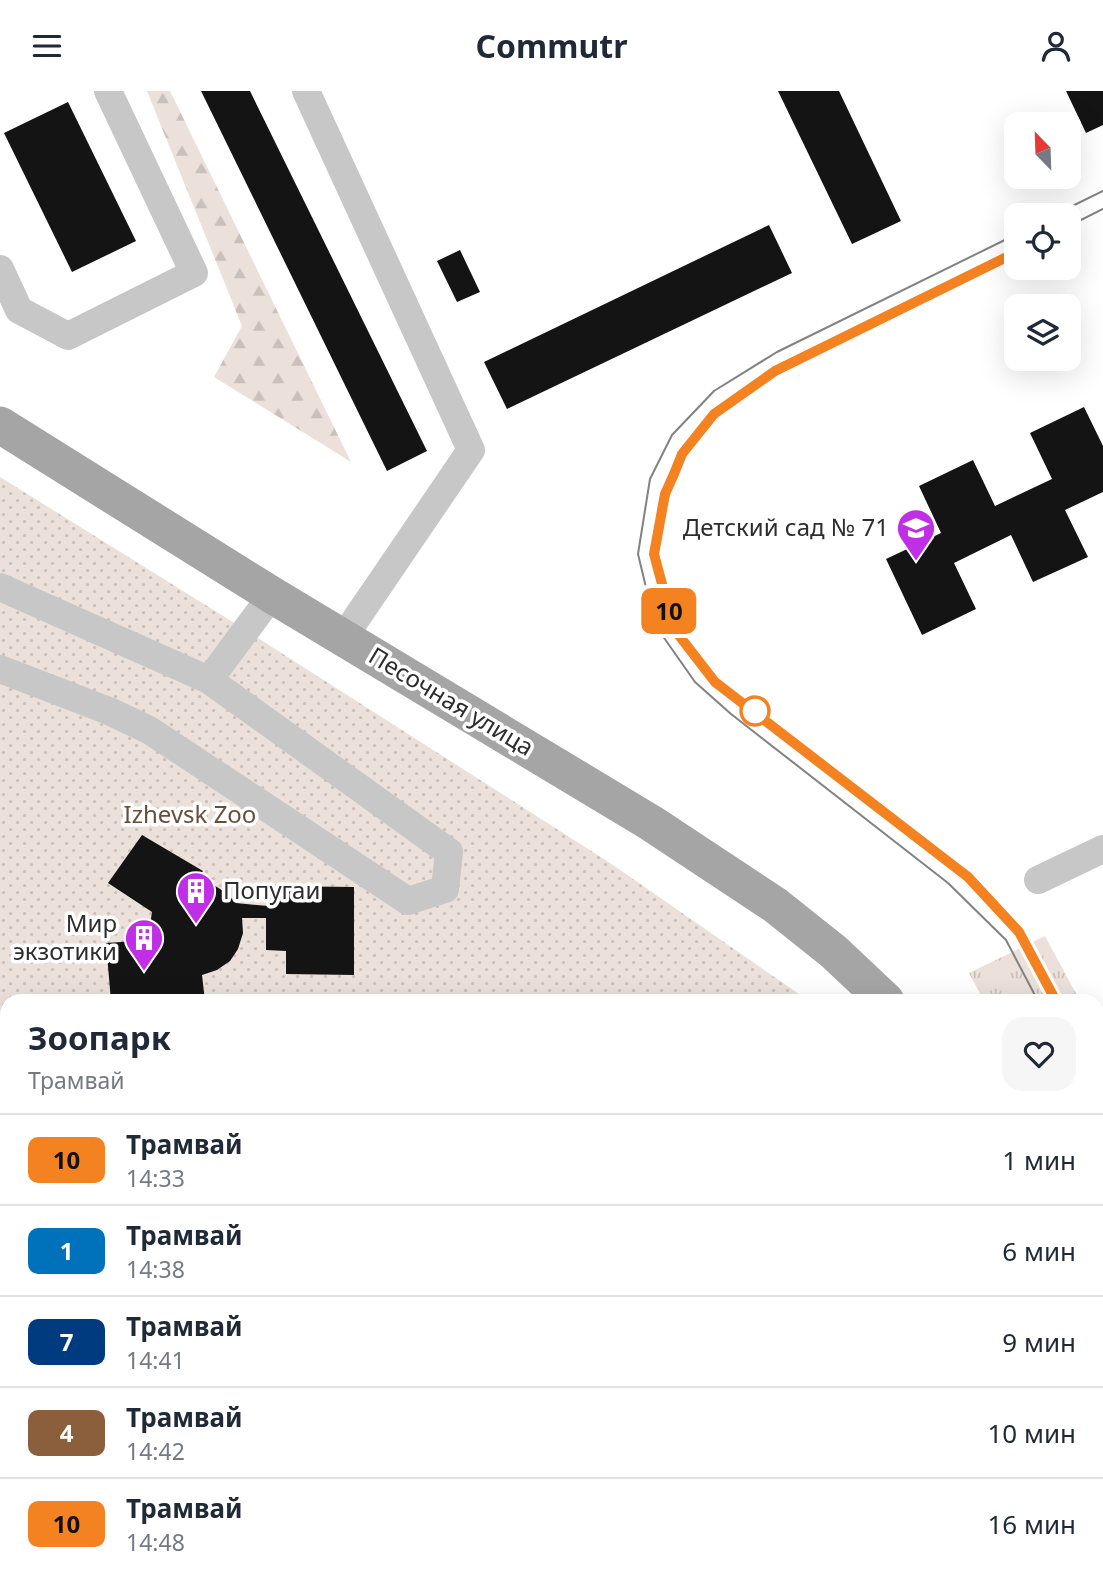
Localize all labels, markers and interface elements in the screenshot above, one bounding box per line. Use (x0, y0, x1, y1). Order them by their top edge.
text: Commutr (476, 24, 627, 67)
icon: menu (28, 27, 66, 65)
icon: person (1037, 27, 1075, 65)
north arrow (1004, 112, 1082, 189)
map controls (1004, 112, 1081, 371)
button: locate (1004, 203, 1081, 280)
button: layers (1004, 294, 1081, 371)
school or university icon: Детский сад № 71 (895, 507, 937, 562)
place label: Детский сад № 71 (683, 510, 889, 543)
line badge: 10 (638, 588, 700, 634)
text: 10 (655, 594, 683, 627)
street label: Песочная улица (363, 638, 540, 763)
unlabelled marker (740, 696, 770, 726)
park label: Izhevsk Zoo (124, 797, 256, 830)
building icon: Попугаи (175, 870, 217, 925)
place label: Попугаи (223, 873, 320, 906)
place label: Мир экзотики (13, 906, 117, 967)
building icon: Мир экзотики (123, 917, 165, 972)
text: Зоопарк (28, 1015, 171, 1060)
button: heart (1002, 1017, 1076, 1091)
text: Трамвай (28, 1064, 125, 1096)
text: Трамвай (126, 1126, 243, 1162)
text: 1 мин (1002, 1142, 1076, 1178)
text: 10 (53, 1143, 80, 1176)
text: 14:33 (126, 1162, 185, 1194)
text: Трамвай (126, 1217, 243, 1253)
text: 6 мин (1002, 1233, 1076, 1269)
text: 1 (60, 1234, 73, 1267)
text: 14:38 (126, 1253, 185, 1285)
text: Трамвай (126, 1308, 243, 1344)
text: 9 мин (1002, 1324, 1076, 1360)
text: 7 (60, 1325, 73, 1358)
text: 14:41 (126, 1344, 185, 1376)
text: Трамвай (126, 1399, 243, 1435)
text: 10 мин (987, 1415, 1076, 1451)
text: 4 (60, 1416, 73, 1449)
text: 14:42 (126, 1435, 185, 1467)
text: Трамвай (126, 1490, 243, 1526)
text: 16 мин (987, 1506, 1076, 1542)
text: 10 (53, 1507, 80, 1540)
text: 14:48 (126, 1526, 185, 1558)

